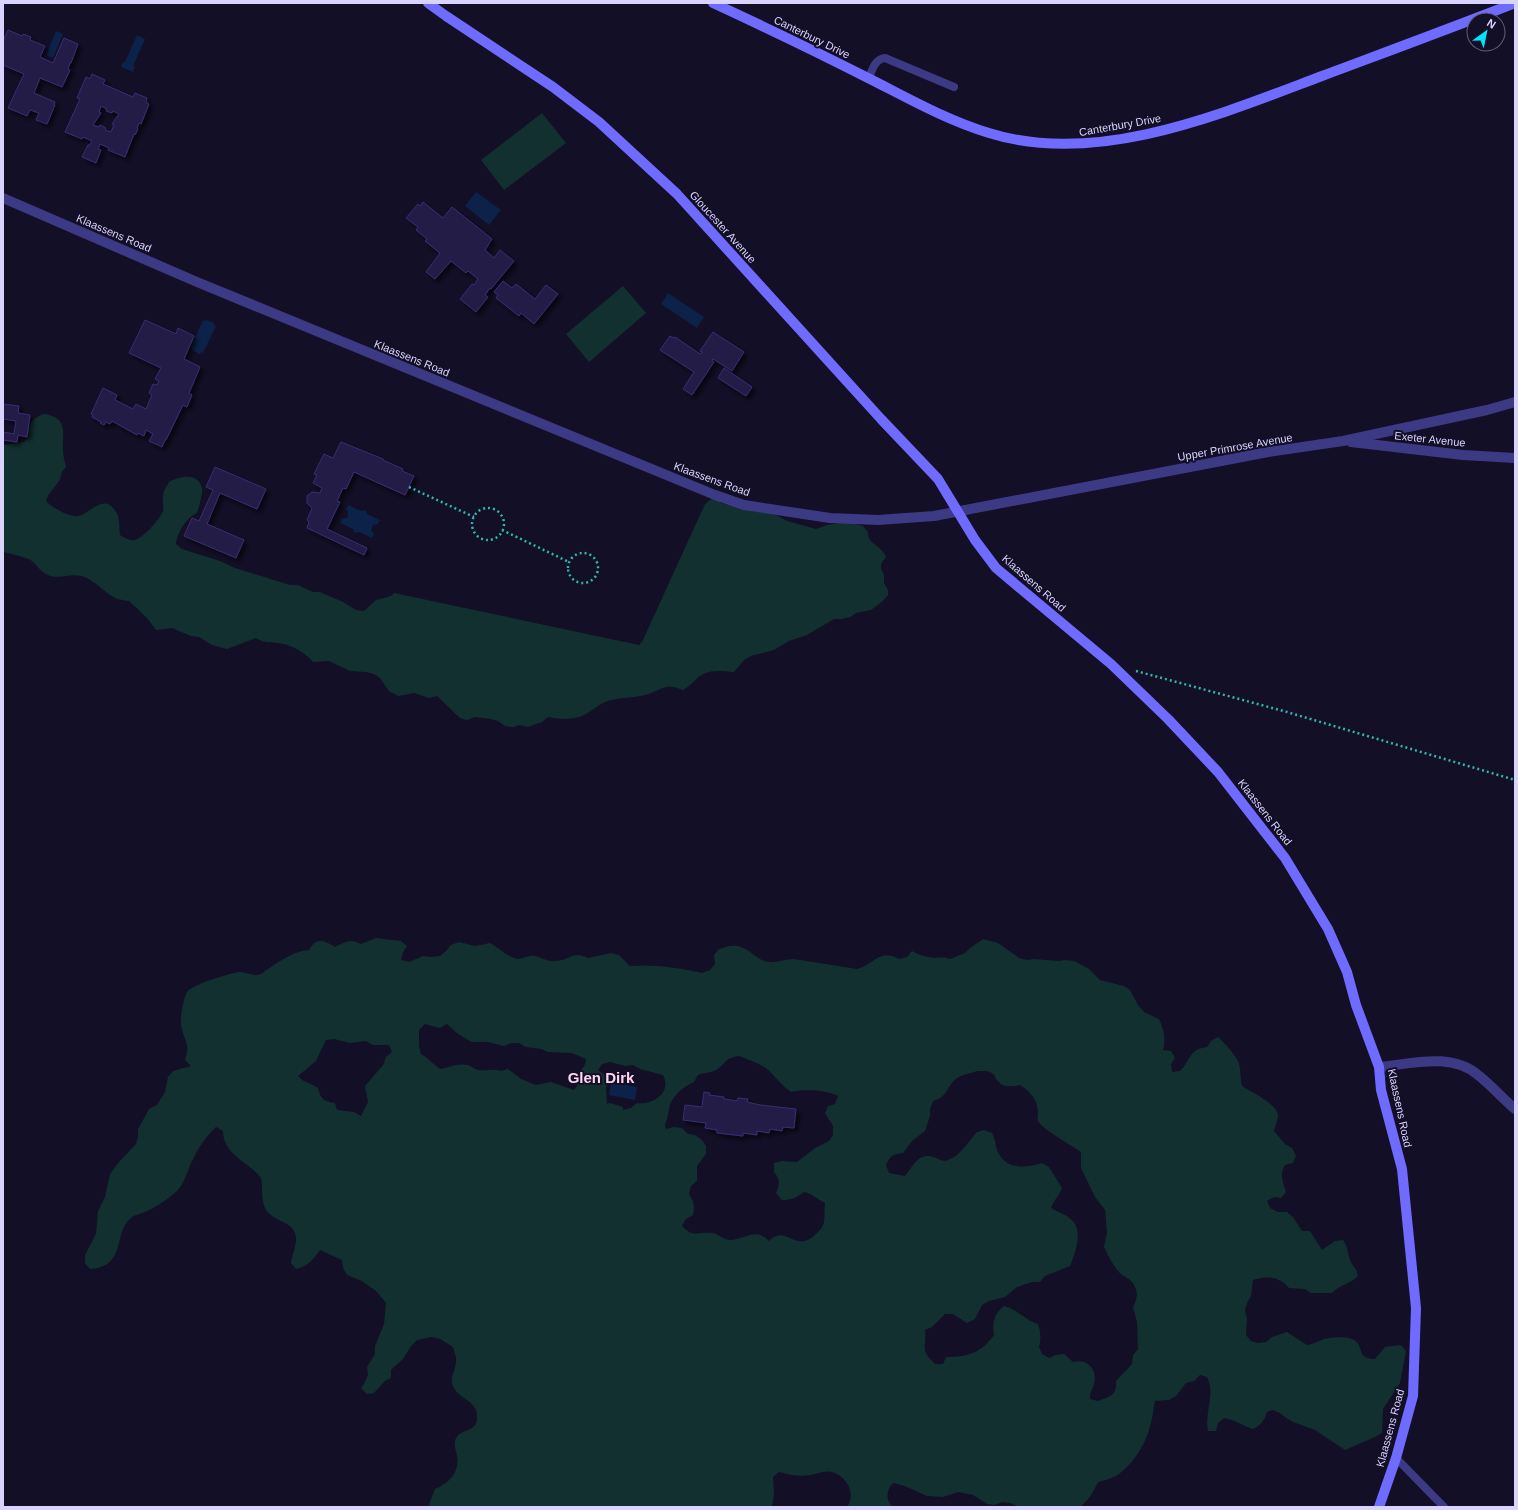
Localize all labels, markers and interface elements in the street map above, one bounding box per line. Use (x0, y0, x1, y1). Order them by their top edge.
north arrow (1466, 12, 1506, 52)
street label: Canterbury Drive (772, 13, 852, 61)
text: N (1485, 16, 1498, 31)
street label: Canterbury Drive (1078, 112, 1162, 138)
street label: Gloucester Avenue (688, 189, 758, 265)
street label: Klaassens Road (75, 212, 153, 254)
street label: Klaassens Road (373, 337, 451, 379)
street label: Exeter Avenue (1394, 429, 1466, 449)
street label: Upper Primrose Avenue (1177, 431, 1293, 463)
street label: Klaassens Road (672, 460, 752, 498)
street label: Klaassens Road (1000, 552, 1068, 614)
street label: Klaassens Road (1236, 777, 1294, 847)
street label: Klaassens Road (1386, 1068, 1414, 1148)
district label: Glen Dirk (568, 1069, 635, 1086)
street label: Klaassens Road (1374, 1388, 1406, 1468)

